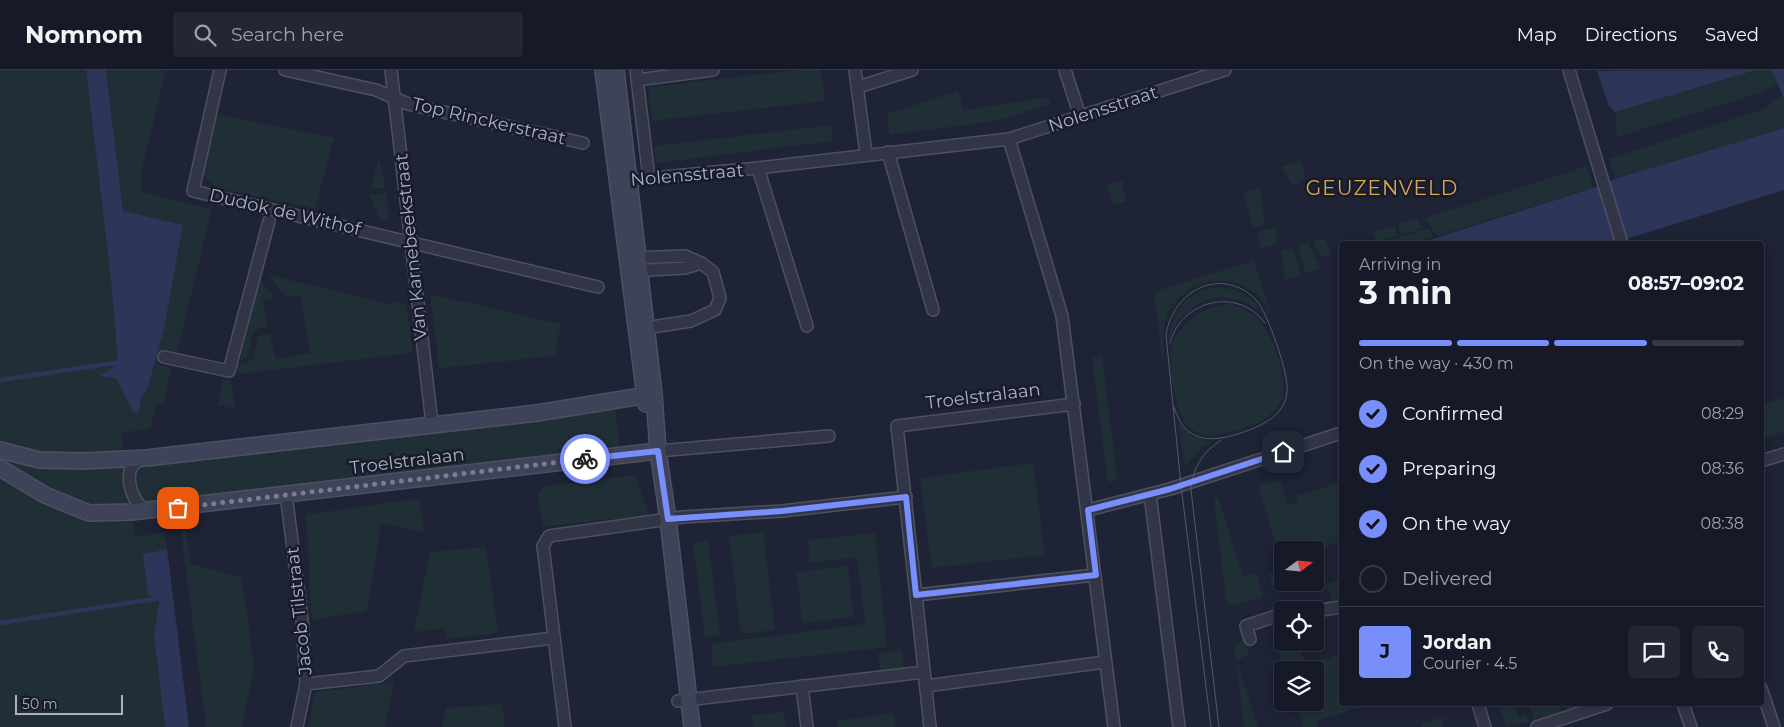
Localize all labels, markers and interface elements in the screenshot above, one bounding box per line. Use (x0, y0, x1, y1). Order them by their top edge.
search box (173, 12, 523, 57)
text: Nomnom (25, 20, 143, 49)
icon: search (191, 21, 219, 49)
text: Search here (231, 23, 344, 46)
text: Map (1517, 24, 1557, 46)
text: Directions (1585, 24, 1677, 46)
text: Saved (1705, 24, 1759, 46)
street label: Nolensstraat (1046, 81, 1160, 137)
street label: Top Rinckerstraat (410, 93, 568, 149)
street label: Van Karnebeekstraat (390, 152, 432, 342)
street label: Nolensstraat (629, 159, 745, 191)
district label: GEUZENVELD (1306, 176, 1458, 200)
street label: Dudok de Withof (207, 184, 364, 240)
text: Arriving in (1359, 255, 1441, 274)
text: 08:57–09:02 (1628, 272, 1744, 295)
text: 3 min (1359, 273, 1452, 312)
text: On the way · 430 m (1359, 354, 1514, 373)
street label: Troelstralaan (924, 378, 1042, 414)
icon: check (1359, 400, 1387, 428)
text: Confirmed (1402, 402, 1503, 425)
text: 08:29 (1701, 404, 1744, 423)
pin (1262, 431, 1304, 473)
courier (560, 434, 610, 484)
icon: home (1269, 438, 1297, 466)
street label: Troelstralaan (348, 443, 466, 479)
icon: bike (571, 445, 599, 473)
icon: check (1359, 455, 1387, 483)
text: Preparing (1402, 457, 1497, 480)
text: 08:36 (1701, 459, 1744, 478)
pin (157, 487, 199, 529)
icon: bag (164, 494, 192, 522)
icon: check (1359, 510, 1387, 538)
text: On the way (1402, 512, 1510, 535)
text: 08:38 (1701, 514, 1744, 533)
north arrow (1274, 541, 1324, 591)
map controls (1274, 541, 1324, 711)
street label: Jacob Tilstraat (281, 546, 317, 677)
text: Delivered (1402, 567, 1493, 590)
button: locate (1274, 601, 1324, 651)
button: chat (1628, 626, 1680, 678)
button: phone (1692, 626, 1744, 678)
text: Jordan (1423, 631, 1492, 654)
text: J (1380, 640, 1390, 663)
text: Courier · 4.5 (1423, 654, 1517, 673)
button: layers (1274, 661, 1324, 711)
scale bar (15, 692, 122, 715)
text: 50 m (22, 695, 58, 713)

